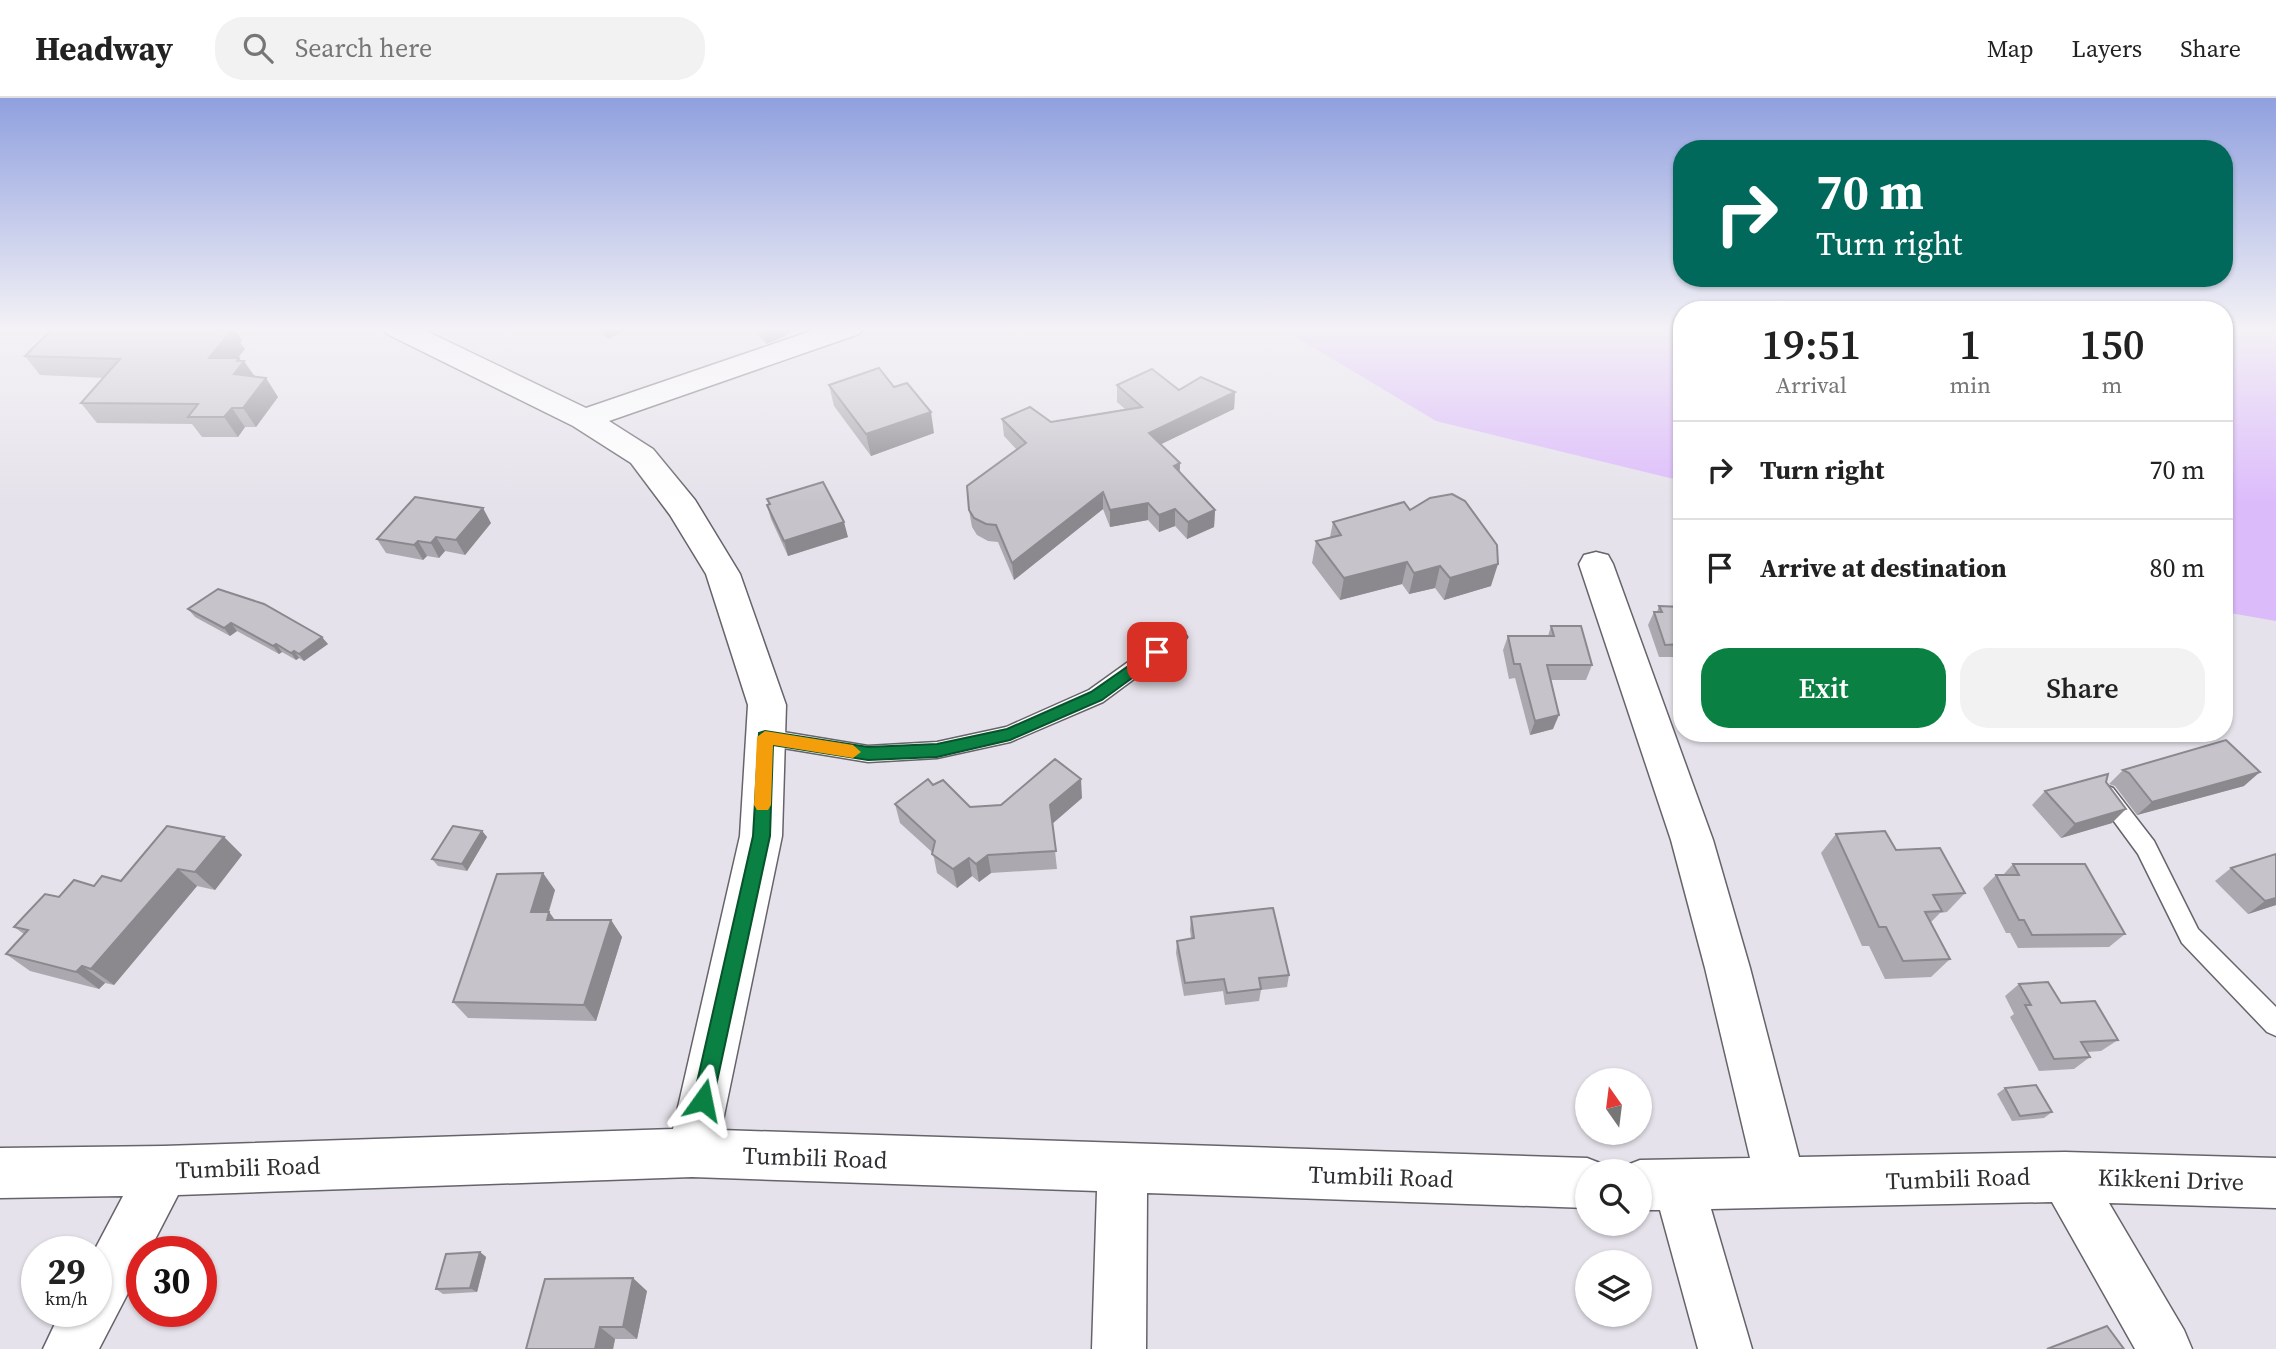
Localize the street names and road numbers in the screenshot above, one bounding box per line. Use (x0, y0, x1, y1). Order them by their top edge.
street label: Tumbili Road (742, 1138, 888, 1177)
street label: Tumbili Road (175, 1148, 321, 1187)
street label: Tumbili Road (1308, 1157, 1454, 1196)
street label: Tumbili Road (1885, 1159, 2031, 1198)
street label: Kikkeni Drive (2097, 1160, 2245, 1199)

